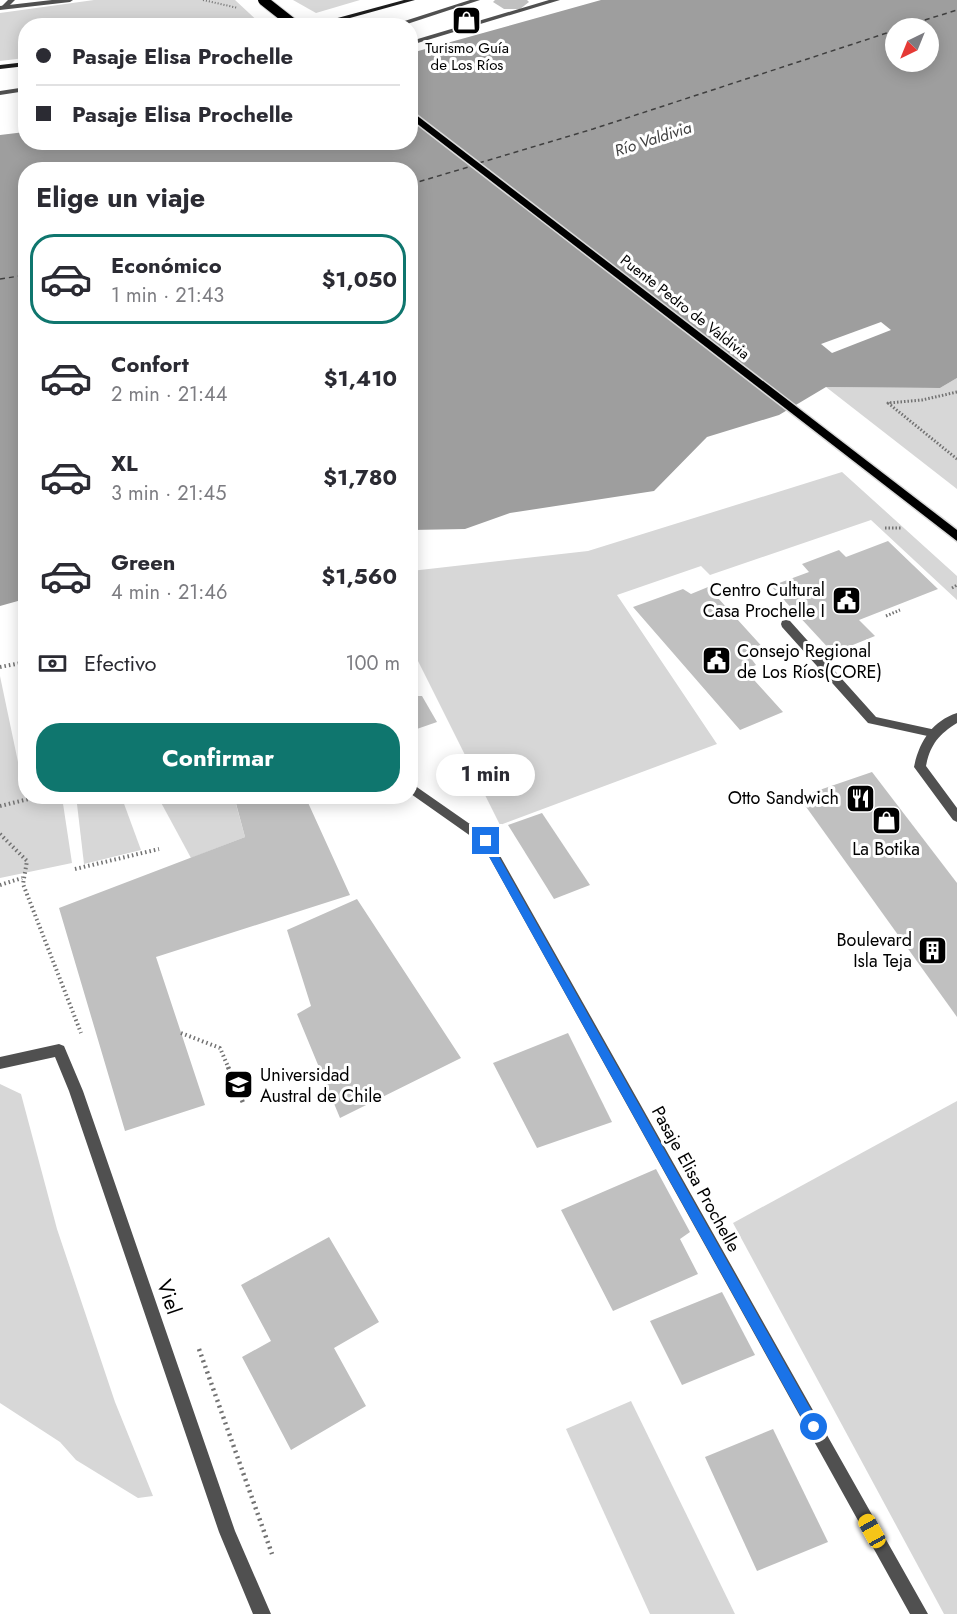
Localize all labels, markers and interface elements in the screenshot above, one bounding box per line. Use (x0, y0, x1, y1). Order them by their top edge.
shop icon: Turismo Guía de Los Ríos (451, 5, 483, 37)
north arrow (885, 18, 939, 72)
map controls (885, 18, 939, 72)
place label: Turismo Guía de Los Ríos (425, 37, 509, 76)
text: Pasaje Elisa Prochelle (72, 40, 293, 72)
text: Pasaje Elisa Prochelle (72, 98, 293, 130)
water label: Río Valdivia (612, 116, 695, 162)
text: Elige un viaje (36, 178, 205, 217)
text: Económico (111, 249, 222, 281)
street label: Puente Pedro de Valdivia (616, 249, 754, 365)
icon: car (39, 252, 93, 306)
text: $1,050 (322, 263, 397, 295)
text: 1 min · 21:43 (111, 281, 224, 310)
text: Confort (111, 348, 189, 380)
icon: car (39, 351, 93, 405)
text: $1,410 (324, 362, 397, 394)
text: 2 min · 21:44 (111, 380, 227, 409)
text: XL (111, 447, 138, 479)
icon: car (39, 450, 93, 504)
text: $1,780 (323, 461, 397, 493)
text: 3 min · 21:45 (111, 479, 227, 508)
text: Green (111, 546, 175, 578)
icon: car (39, 549, 93, 603)
text: $1,560 (322, 560, 397, 592)
place label: Centro Cultural Casa Prochelle I (703, 577, 825, 624)
text: 4 min · 21:46 (111, 578, 228, 607)
public building icon: Centro Cultural Casa Prochelle I (830, 584, 862, 616)
place label: Consejo Regional de Los Ríos(CORE) (737, 638, 882, 685)
public building icon: Consejo Regional de Los Ríos(CORE) (700, 645, 732, 677)
icon: cash (36, 647, 69, 680)
text: Efectivo (84, 647, 157, 679)
text: 100 m (345, 649, 400, 678)
button: Confirmar (36, 723, 400, 792)
callout: 1 min (436, 754, 536, 796)
text: 1 min (461, 760, 510, 789)
restaurant icon: Otto Sandwich (844, 782, 876, 814)
place label: Otto Sandwich (728, 785, 839, 811)
shop icon: La Botika (870, 804, 902, 836)
route end (472, 827, 499, 854)
place label: La Botika (852, 836, 920, 862)
place label: Boulevard Isla Teja (837, 927, 912, 974)
building icon: Boulevard Isla Teja (917, 934, 949, 966)
place label: Universidad Austral de Chile (260, 1062, 382, 1109)
school or university icon: Universidad Austral de Chile (223, 1069, 255, 1101)
street label: Pasaje Elisa Prochelle (645, 1101, 747, 1257)
street label: Viel (149, 1276, 189, 1318)
route start (800, 1413, 827, 1440)
car (855, 1511, 889, 1551)

